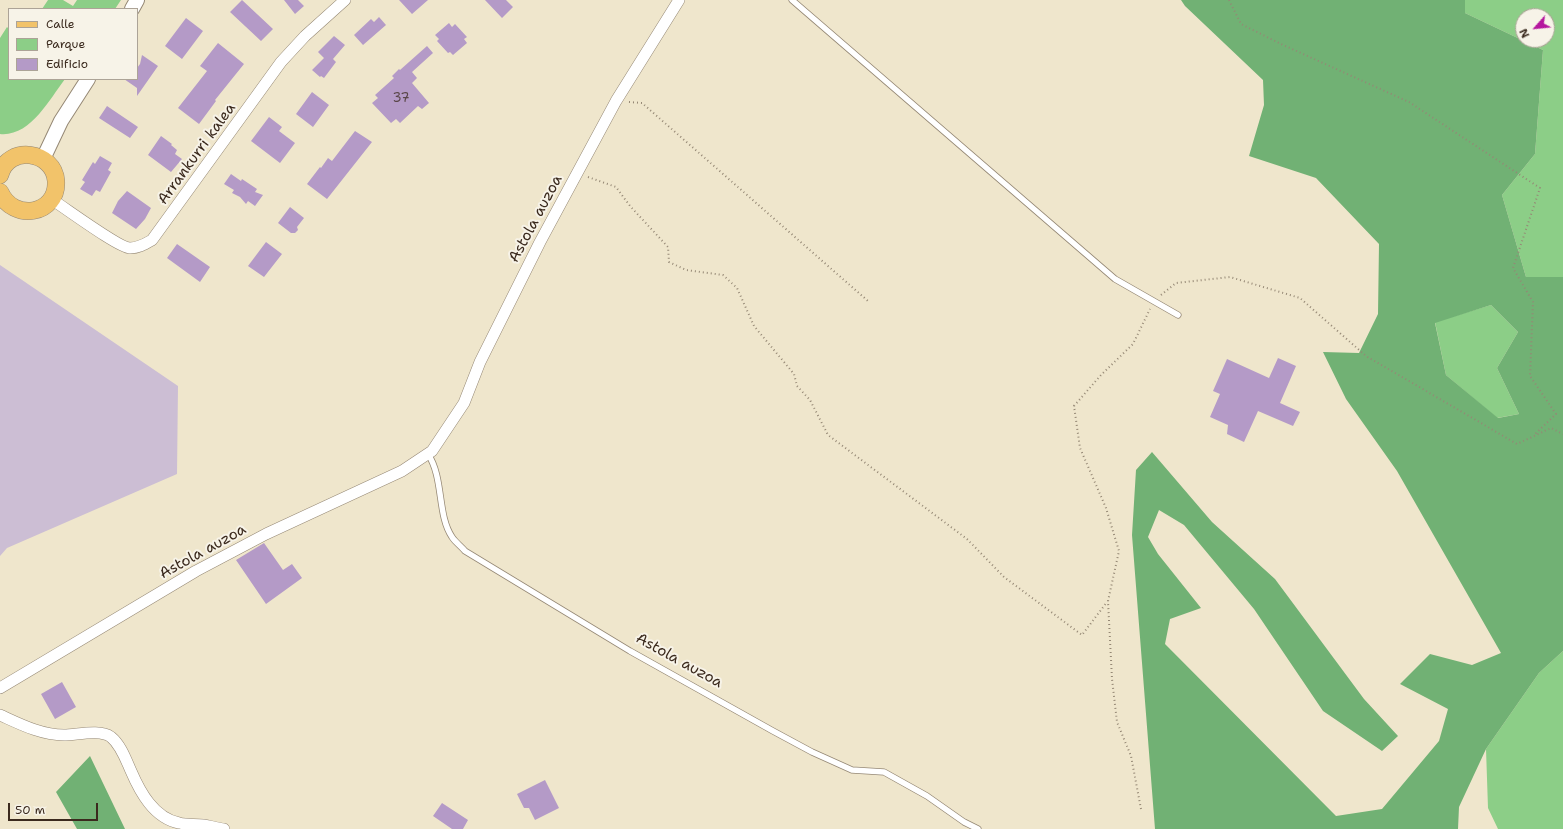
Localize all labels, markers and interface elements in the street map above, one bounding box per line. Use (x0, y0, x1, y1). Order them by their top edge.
legend (8, 8, 138, 80)
north arrow (1515, 8, 1555, 48)
text: Calle (46, 16, 75, 32)
text: N (1516, 26, 1533, 41)
text: Parque (46, 36, 85, 52)
text: Edificio (46, 56, 88, 72)
house number: 37 (392, 91, 410, 107)
street label: Arrankurri kalea (154, 100, 240, 208)
street label: Astola auzoa (505, 172, 567, 266)
street label: Astola auzoa (157, 521, 249, 583)
street label: Astola auzoa (633, 630, 725, 692)
scale bar (10, 795, 100, 821)
text: 50 m (15, 802, 45, 818)

